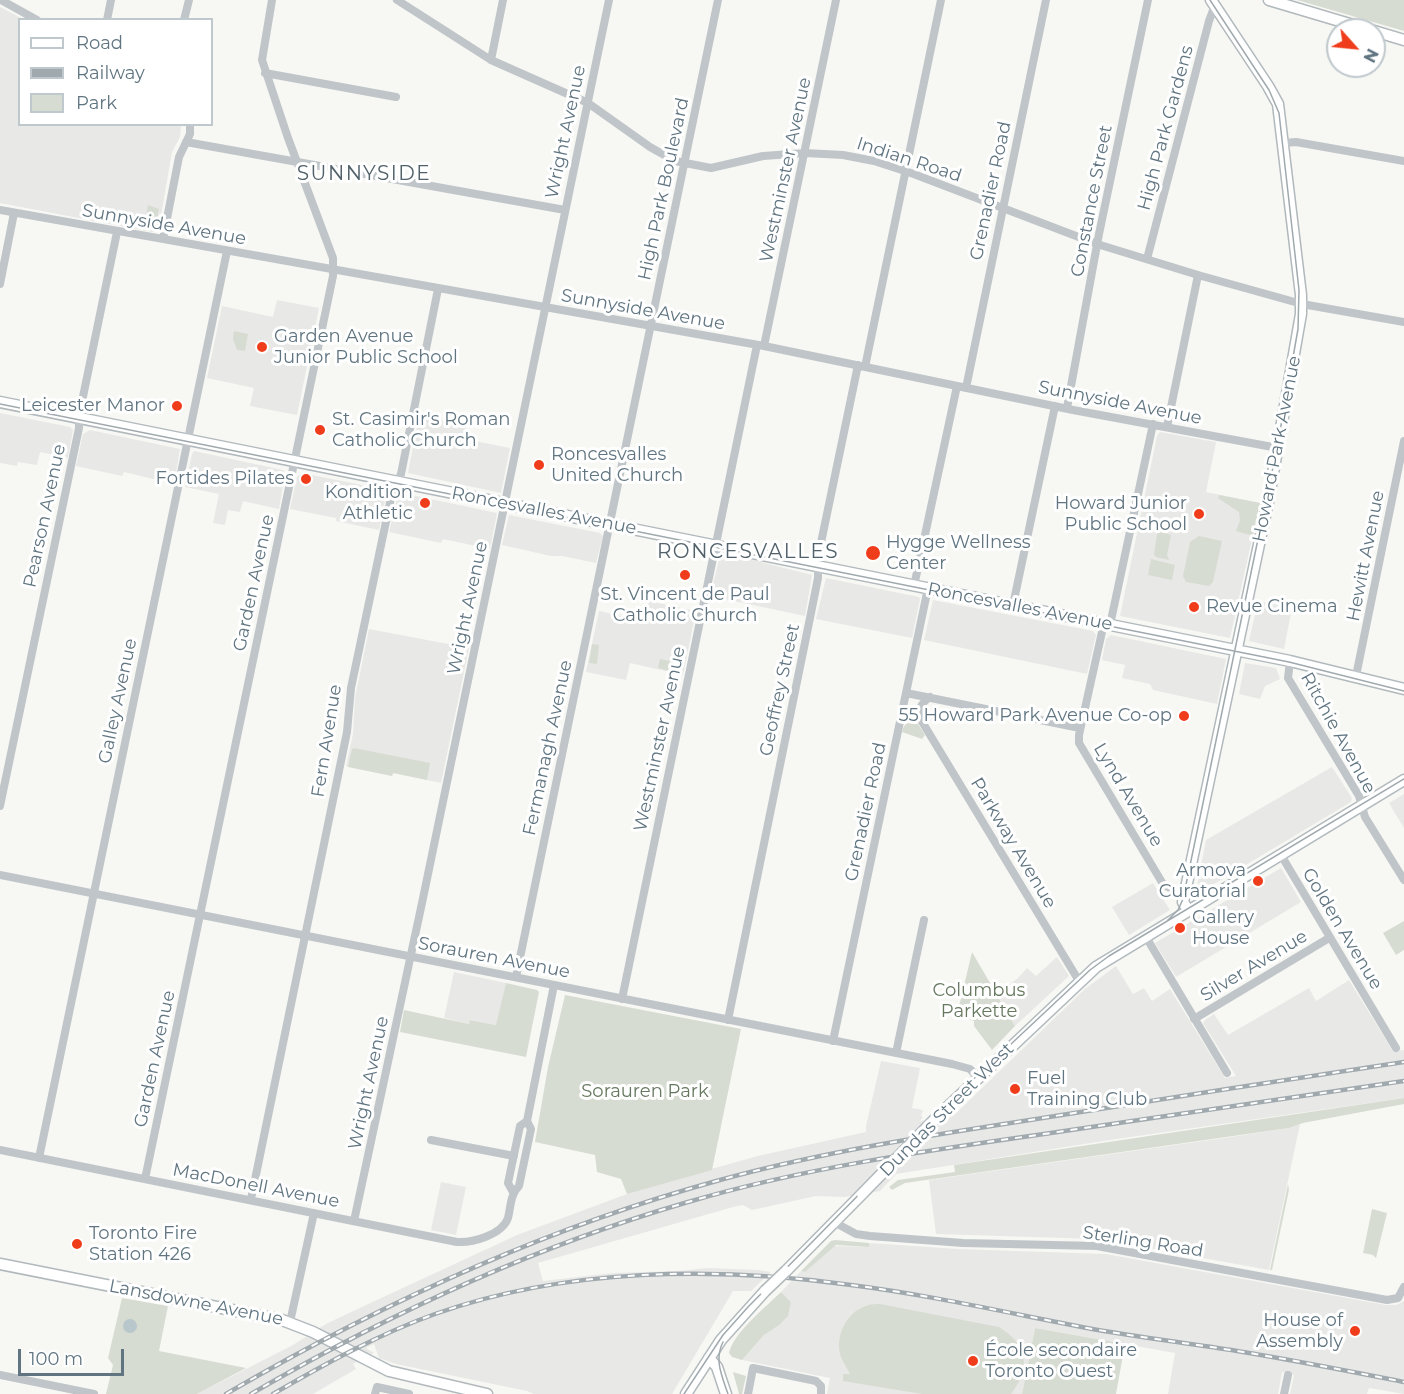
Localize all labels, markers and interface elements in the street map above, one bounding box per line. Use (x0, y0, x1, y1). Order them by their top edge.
legend (18, 18, 213, 126)
north arrow (1326, 18, 1386, 78)
text: Road (76, 32, 123, 54)
street label: High Park Gardens (1134, 43, 1198, 213)
text: N (1359, 45, 1382, 66)
text: Railway (76, 62, 145, 84)
street label: Wright Avenue (541, 63, 591, 201)
street label: Westminster Avenue (756, 76, 816, 264)
text: Park (76, 92, 117, 114)
street label: High Park Boulevard (634, 96, 694, 282)
street label: Grenadier Road (966, 120, 1016, 262)
street label: Constance Street (1067, 123, 1117, 279)
street label: Indian Road (854, 133, 964, 187)
district label: SUNNYSIDE (297, 162, 431, 186)
street label: Sunnyside Avenue (80, 200, 248, 250)
street label: Sunnyside Avenue (559, 285, 727, 335)
place label: Garden Avenue Junior Public School (274, 326, 458, 368)
marker: Garden Avenue Junior Public School (255, 340, 269, 354)
street label: Howard Park Avenue (1248, 354, 1306, 544)
street label: Sunnyside Avenue (1036, 377, 1204, 429)
place label: Leicester Manor (21, 395, 165, 417)
marker: Leicester Manor (170, 399, 184, 413)
place label: St. Casimir's Roman Catholic Church (332, 409, 510, 452)
marker: St. Casimir's Roman Catholic Church (313, 423, 327, 437)
street label: Pearson Avenue (19, 442, 71, 590)
place label: Roncesvalles United Church (551, 444, 683, 486)
marker: Roncesvalles United Church (532, 458, 546, 472)
place label: Fortides Pilates (156, 468, 294, 490)
marker: Fortides Pilates (299, 472, 313, 486)
place label: Kondition Athletic (325, 482, 413, 524)
street label: Roncesvalles Avenue (450, 482, 638, 540)
street label: Hewitt Avenue (1343, 489, 1389, 623)
place label: Howard Junior Public School (1055, 493, 1187, 536)
marker: Kondition Athletic (418, 496, 432, 510)
marker: Howard Junior Public School (1192, 507, 1206, 521)
street label: Garden Avenue (229, 513, 279, 653)
place label: Hygge Wellness Center (886, 532, 1031, 574)
street label: Wright Avenue (443, 539, 493, 677)
district label: RONCESVALLES (657, 540, 839, 564)
marker: Hygge Wellness Center (864, 544, 882, 562)
marker: St. Vincent de Paul Catholic Church (678, 568, 692, 582)
street label: Roncesvalles Avenue (926, 578, 1114, 636)
place label: St. Vincent de Paul Catholic Church (600, 584, 770, 626)
place label: Revue Cinema (1206, 596, 1338, 618)
marker: Revue Cinema (1187, 600, 1201, 614)
street label: Geoffrey Street (755, 622, 805, 758)
street label: Galley Avenue (94, 636, 142, 766)
street label: Westminster Avenue (630, 645, 690, 833)
street label: Fermanagh Avenue (519, 658, 577, 838)
street label: Ritchie Avenue (1296, 669, 1380, 797)
street label: Fern Avenue (307, 683, 347, 799)
place label: 55 Howard Park Avenue Co-op (899, 705, 1172, 727)
marker: 55 Howard Park Avenue Co-op (1177, 709, 1191, 723)
street label: Lynd Avenue (1089, 739, 1167, 851)
street label: Grenadier Road (841, 741, 891, 883)
street label: Parkway Avenue (965, 774, 1061, 912)
place label: Armova Curatorial (1159, 860, 1246, 902)
street label: Golden Avenue (1297, 864, 1387, 994)
marker: Armova Curatorial (1251, 874, 1265, 888)
place label: Gallery House (1192, 907, 1254, 950)
marker: Gallery House (1173, 921, 1187, 935)
street label: Silver Avenue (1197, 926, 1311, 1006)
street label: Sorauren Avenue (416, 933, 572, 983)
park label: Columbus Parkette (933, 980, 1025, 1022)
street label: Garden Avenue (130, 989, 180, 1129)
street label: Wright Avenue (344, 1014, 394, 1152)
street label: Dundas Street West (876, 1039, 1018, 1181)
place label: Fuel Training Club (1027, 1068, 1147, 1110)
park label: Sorauren Park (581, 1081, 709, 1103)
marker: Fuel Training Club (1008, 1082, 1022, 1096)
street label: MacDonell Avenue (171, 1159, 341, 1213)
street label: Sterling Road (1081, 1222, 1205, 1262)
place label: Toronto Fire Station 426 (89, 1223, 197, 1266)
marker: Toronto Fire Station 426 (70, 1237, 84, 1251)
street label: Lansdowne Avenue (107, 1276, 285, 1330)
place label: House of Assembly (1256, 1310, 1343, 1352)
marker: House of Assembly (1348, 1324, 1362, 1338)
scale bar (21, 1337, 128, 1375)
place label: École secondaire Toronto Ouest (985, 1340, 1137, 1382)
text: 100 m (29, 1348, 83, 1370)
marker: École secondaire Toronto Ouest (966, 1354, 980, 1368)

